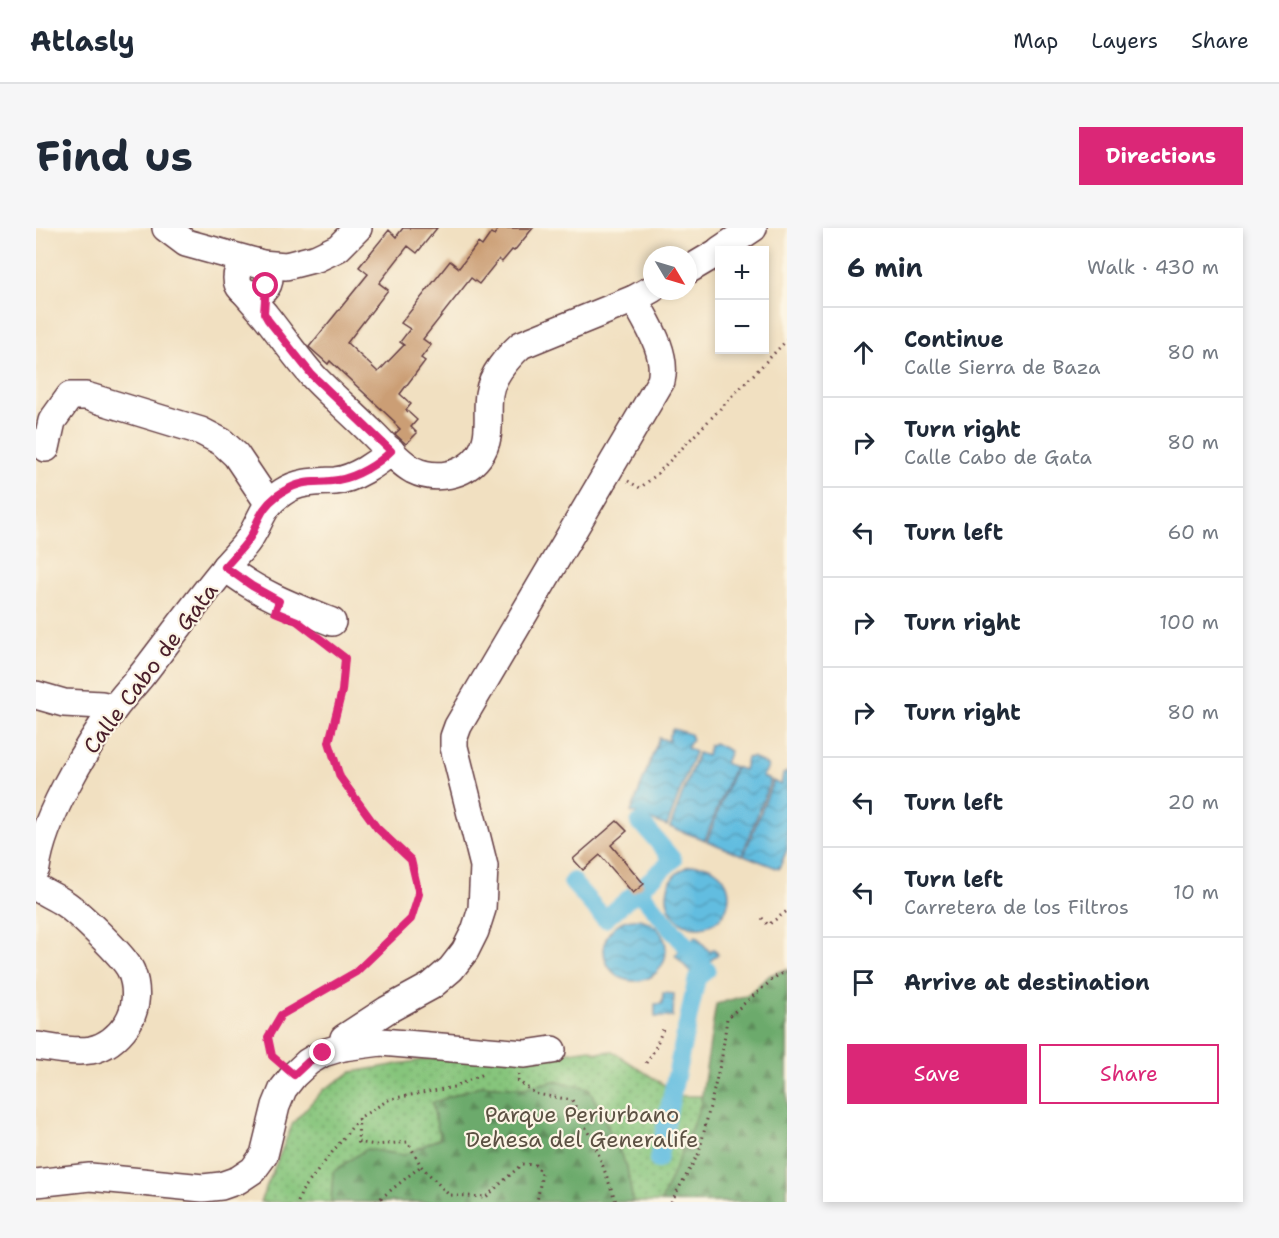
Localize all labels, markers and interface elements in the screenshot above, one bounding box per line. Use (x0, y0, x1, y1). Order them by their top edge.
text: Atlasly (30, 22, 135, 60)
text: Map (1013, 27, 1058, 55)
text: Layers (1091, 27, 1158, 55)
text: Share (1191, 27, 1249, 55)
button: Directions (1079, 127, 1243, 185)
text: Find us (36, 128, 193, 184)
north arrow (643, 246, 697, 300)
map controls (715, 246, 769, 354)
button: + (715, 246, 769, 300)
text: 6 min (847, 250, 923, 285)
text: Walk · 430 m (1087, 254, 1219, 280)
route start (252, 272, 278, 298)
button: − (715, 300, 769, 354)
text: Continue (904, 325, 1004, 354)
icon: ahead (847, 336, 880, 369)
text: 80 m (1167, 339, 1219, 365)
text: Calle Sierra de Baza (904, 354, 1100, 380)
text: Turn right (904, 415, 1021, 444)
icon: right (847, 426, 880, 459)
text: 80 m (1167, 429, 1219, 455)
text: Calle Cabo de Gata (904, 444, 1092, 470)
icon: left (847, 516, 880, 549)
text: Turn left (904, 518, 1003, 547)
text: 60 m (1167, 519, 1219, 545)
street label: Calle Cabo de Gata (77, 577, 224, 760)
icon: right (847, 606, 880, 639)
text: Turn right (904, 608, 1021, 637)
text: 100 m (1159, 609, 1219, 635)
icon: right (847, 696, 880, 729)
text: Turn right (904, 698, 1021, 727)
text: 80 m (1167, 699, 1219, 725)
icon: left (847, 786, 880, 819)
text: Turn left (904, 788, 1003, 817)
text: 20 m (1168, 789, 1219, 815)
text: Turn left (904, 865, 1003, 894)
icon: left (847, 876, 880, 909)
text: 10 m (1173, 879, 1219, 905)
text: Carretera de los Filtros (904, 894, 1129, 920)
icon: arrive (847, 966, 880, 999)
text: Arrive at destination (904, 968, 1150, 997)
route end (309, 1039, 335, 1065)
button: Save (847, 1044, 1027, 1104)
button: Share (1039, 1044, 1219, 1104)
park label: Parque Periurbano Dehesa del Generalife (466, 1100, 698, 1154)

